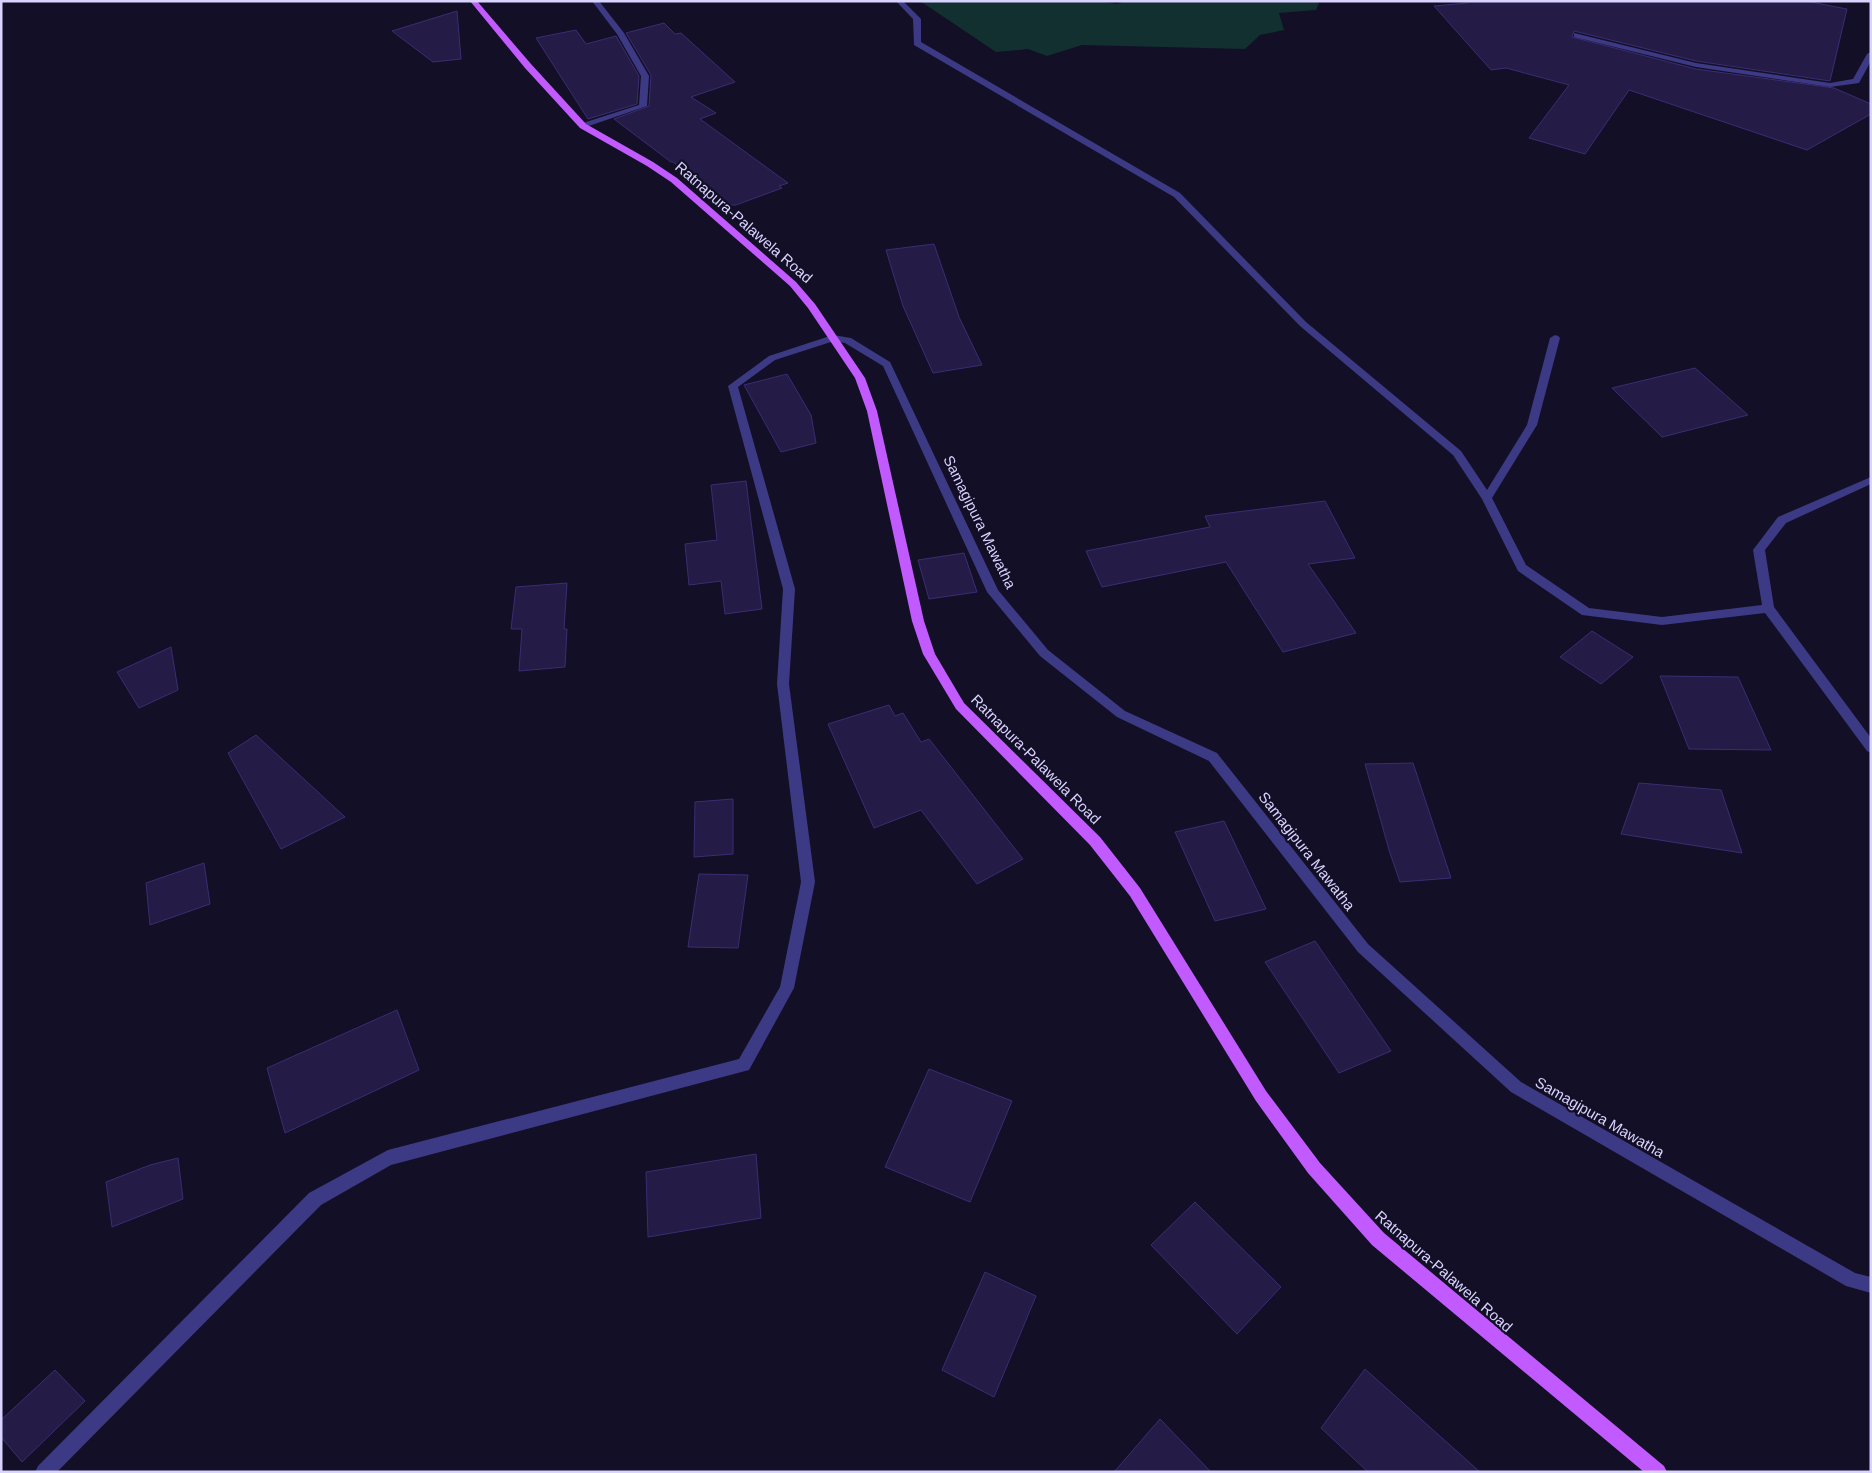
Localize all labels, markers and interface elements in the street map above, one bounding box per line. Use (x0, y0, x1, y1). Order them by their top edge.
street label: Ratnapura-Palawela Road (672, 158, 816, 286)
street label: Samagipura Mawatha (940, 453, 1020, 592)
street label: Ratnapura-Palawela Road (968, 691, 1104, 827)
street label: Samagipura Mawatha (1255, 788, 1359, 914)
street label: Samagipura Mawatha (1533, 1073, 1668, 1161)
street label: Ratnapura-Palawela Road (1372, 1207, 1516, 1335)

